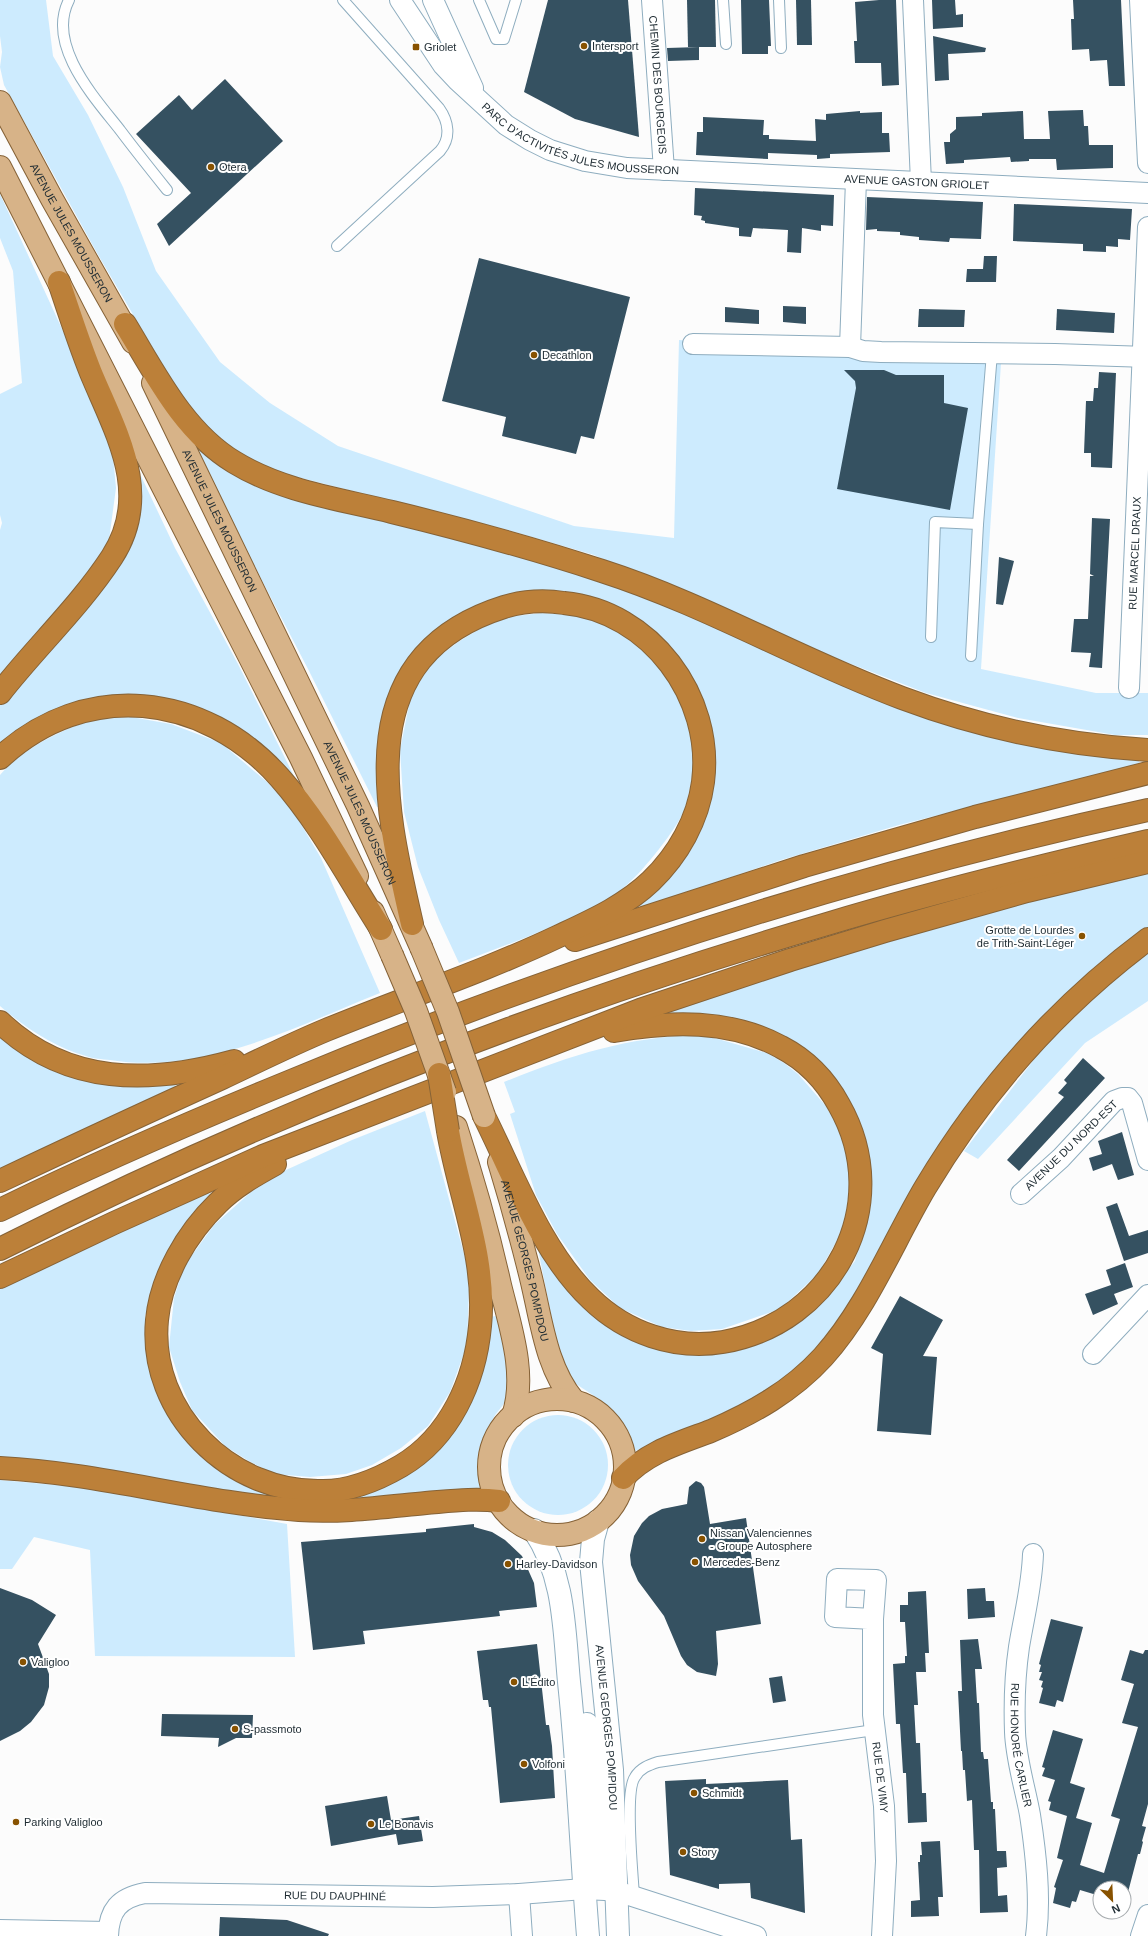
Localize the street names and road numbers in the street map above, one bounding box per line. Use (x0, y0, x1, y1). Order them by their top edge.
street label: CHEMIN DES BOURGEOIS (647, 15, 669, 154)
street label: PARC D'ACTIVITÉS JULES MOUSSERON (480, 100, 680, 177)
street label: AVENUE JULES MOUSSERON (28, 161, 115, 304)
street label: AVENUE GASTON GRIOLET (844, 172, 990, 191)
street label: AVENUE JULES MOUSSERON (180, 447, 259, 594)
street label: RUE MARCEL DRAUX (1126, 496, 1143, 610)
street label: AVENUE JULES MOUSSERON (321, 739, 398, 887)
street label: AVENUE DU NORD-EST (1022, 1097, 1120, 1192)
street label: AVENUE GEORGES POMPIDOU (499, 1178, 551, 1343)
street label: AVENUE GEORGES POMPIDOU (593, 1644, 619, 1811)
street label: RUE HONORÉ CARLIER (1009, 1683, 1034, 1808)
street label: RUE DE VIMY (870, 1741, 890, 1814)
street label: RUE DU DAUPHINÉ (284, 1889, 386, 1902)

